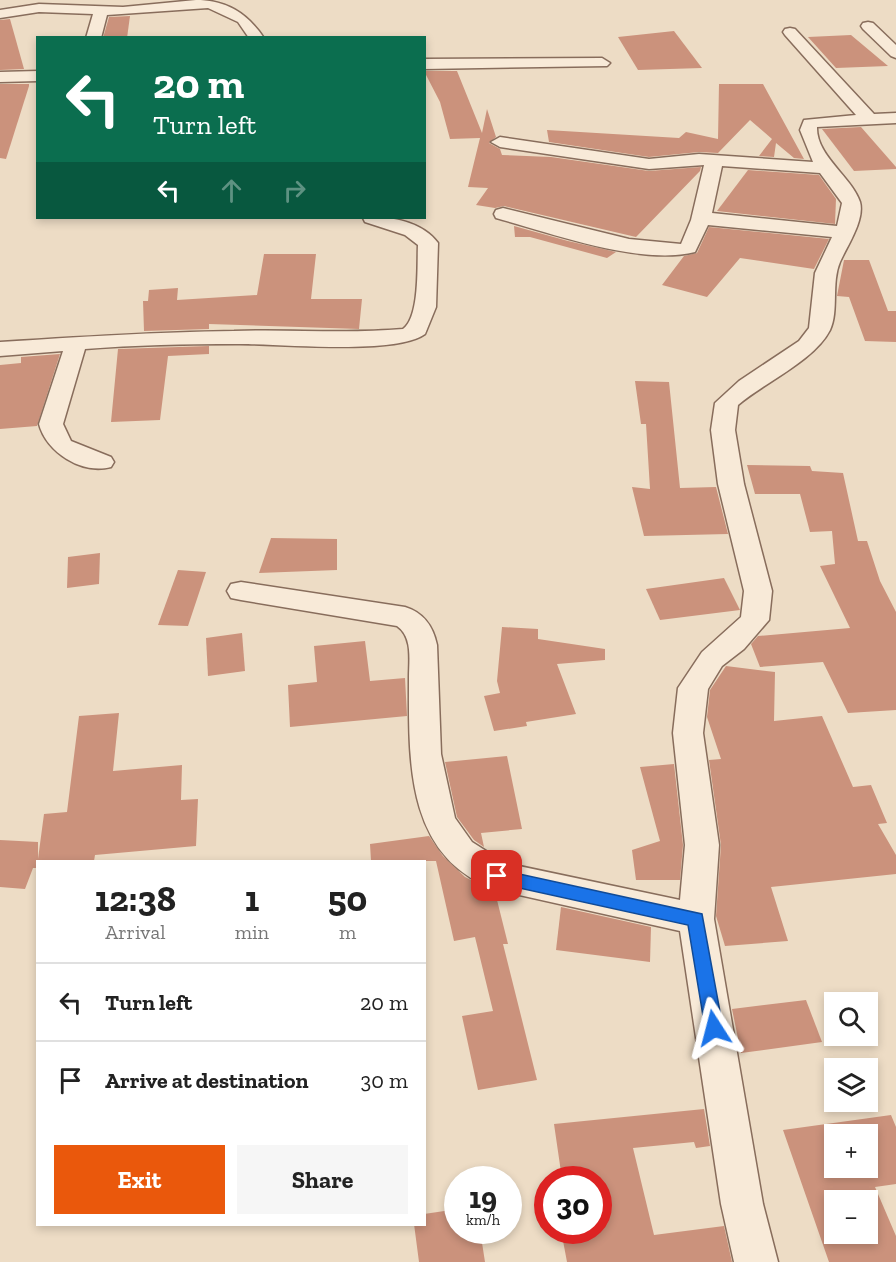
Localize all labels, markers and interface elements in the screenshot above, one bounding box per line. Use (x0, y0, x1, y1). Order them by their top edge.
text: 20 m (153, 58, 244, 109)
icon: left (54, 60, 132, 138)
text: Turn left (153, 109, 256, 141)
icon: left (152, 174, 185, 207)
icon: ahead (215, 174, 248, 207)
icon: right (278, 174, 311, 207)
pin (471, 850, 522, 901)
icon: arrive (480, 859, 513, 892)
text: 12:38 (95, 877, 176, 920)
text: 1 (245, 877, 259, 920)
text: 50 (328, 877, 367, 920)
text: Arrival (105, 920, 166, 944)
text: min (235, 920, 269, 944)
text: m (339, 920, 356, 944)
icon: left (54, 986, 87, 1019)
text: Turn left (105, 989, 192, 1016)
text: 20 m (360, 989, 408, 1016)
map controls (824, 992, 878, 1244)
button: search (824, 992, 878, 1046)
position arrow (682, 996, 746, 1060)
button: layers (824, 1058, 878, 1112)
icon: arrive (54, 1064, 87, 1097)
text: Arrive at destination (105, 1067, 308, 1094)
text: 30 m (361, 1067, 408, 1094)
button: + (824, 1124, 878, 1178)
button: Exit (54, 1145, 225, 1214)
button: Share (237, 1145, 408, 1214)
speed limit sign: 30 (534, 1166, 612, 1244)
text: 19 (469, 1180, 497, 1216)
button: − (824, 1190, 878, 1244)
text: km/h (466, 1211, 500, 1229)

